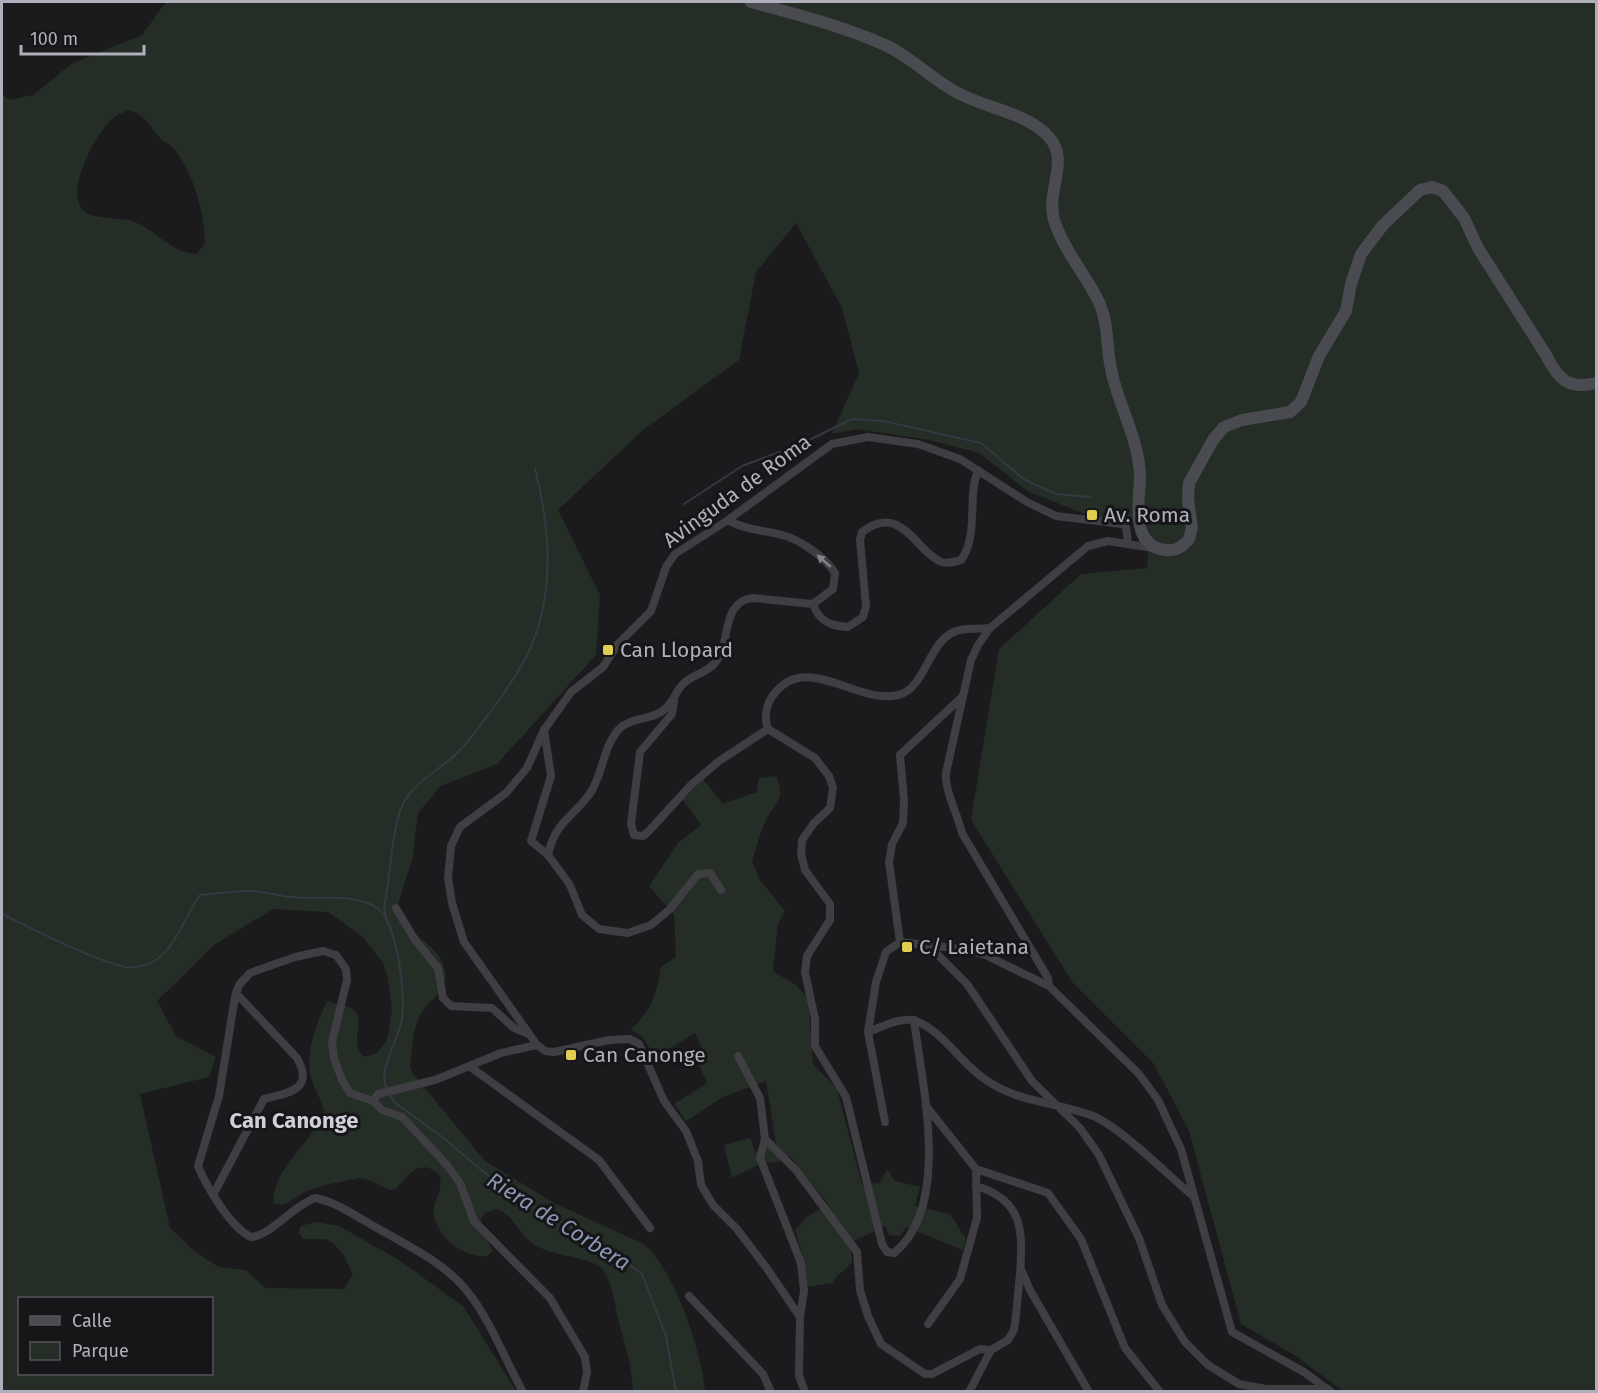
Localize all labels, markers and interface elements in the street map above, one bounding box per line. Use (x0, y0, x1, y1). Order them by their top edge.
scale bar (21, 18, 144, 56)
text: 100 m (30, 28, 78, 50)
street label: Avinguda de Roma (658, 429, 816, 553)
place label: Av. Roma (1104, 502, 1190, 528)
marker: Av. Roma (1085, 508, 1099, 522)
one-way arrow (816, 554, 832, 567)
place label: Can Llopard (620, 637, 733, 663)
marker: Can Llopard (601, 643, 615, 657)
place label: C/ Laietana (919, 934, 1029, 960)
marker: C/ Laietana (900, 940, 914, 954)
place label: Can Canonge (583, 1042, 706, 1068)
marker: Can Canonge (564, 1048, 578, 1062)
district label: Can Canonge (230, 1107, 358, 1134)
water label: Riera de Corbera (482, 1167, 635, 1276)
legend (18, 1297, 213, 1375)
text: Calle (72, 1310, 112, 1332)
text: Parque (72, 1340, 129, 1362)

